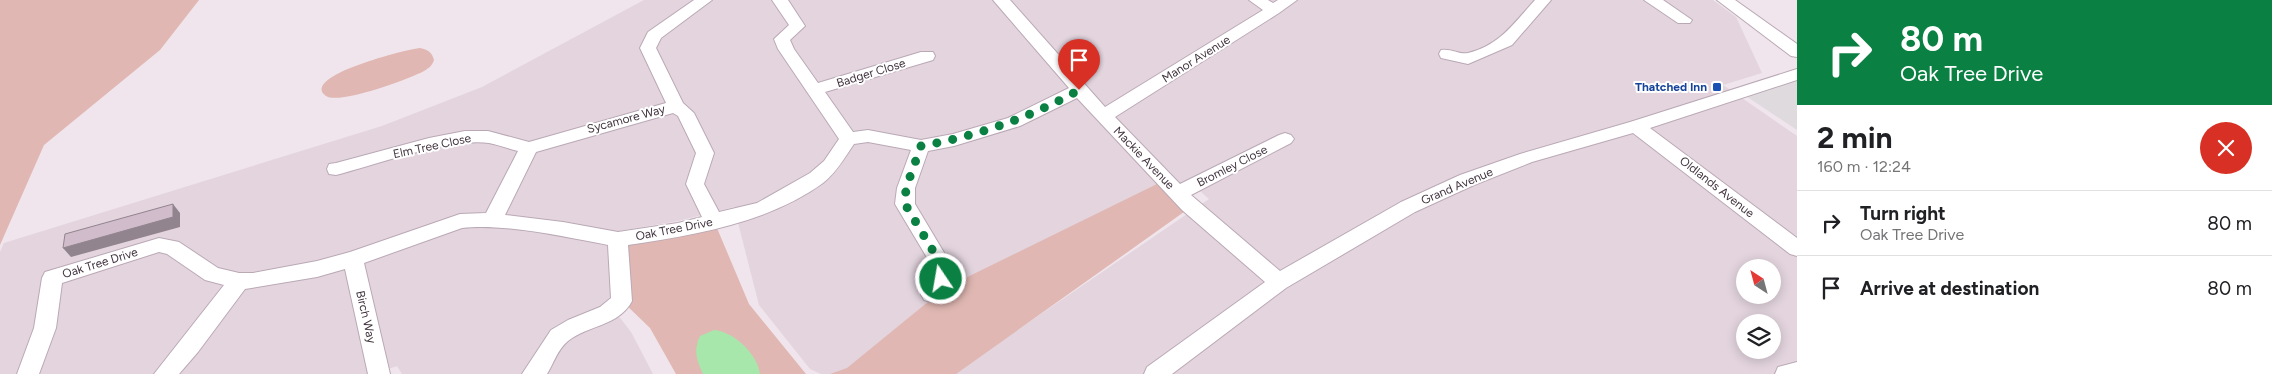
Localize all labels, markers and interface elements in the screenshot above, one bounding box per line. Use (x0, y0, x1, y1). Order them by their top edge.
text: 80 m (1900, 18, 1983, 60)
icon: right (1817, 20, 1882, 85)
street label: Manor Avenue (1159, 32, 1233, 85)
pin (1058, 39, 1100, 90)
icon: arrive (1065, 46, 1093, 74)
street label: Badger Close (835, 56, 908, 90)
text: Oak Tree Drive (1900, 60, 2043, 87)
place label: Thatched Inn (1635, 80, 1707, 94)
marker: Thatched Inn (1711, 81, 1723, 93)
street label: Sycamore Way (585, 102, 667, 136)
text: 2 min (1817, 119, 1893, 156)
button: close (2200, 122, 2252, 174)
street label: Mackie Avenue (1111, 124, 1178, 192)
street label: Elm Tree Close (392, 131, 473, 161)
street label: Bromley Close (1194, 142, 1270, 190)
street label: Oldlands Avenue (1677, 154, 1757, 221)
text: 160 m · 12:24 (1817, 157, 1911, 176)
street label: Grand Avenue (1419, 164, 1495, 207)
text: Turn right (1860, 202, 1946, 225)
icon: right (1817, 209, 1845, 237)
text: 80 m (2207, 212, 2252, 235)
street label: Oak Tree Drive (634, 215, 714, 243)
text: Oak Tree Drive (1860, 225, 1964, 244)
street label: Oak Tree Drive (61, 245, 140, 281)
position arrow (914, 252, 966, 304)
north arrow (1736, 259, 1781, 304)
map controls (1736, 259, 1781, 359)
icon: arrive (1817, 274, 1845, 302)
text: Arrive at destination (1860, 277, 2039, 300)
text: 80 m (2207, 277, 2252, 300)
street label: Birch Way (353, 289, 379, 345)
button: layers (1736, 314, 1781, 359)

